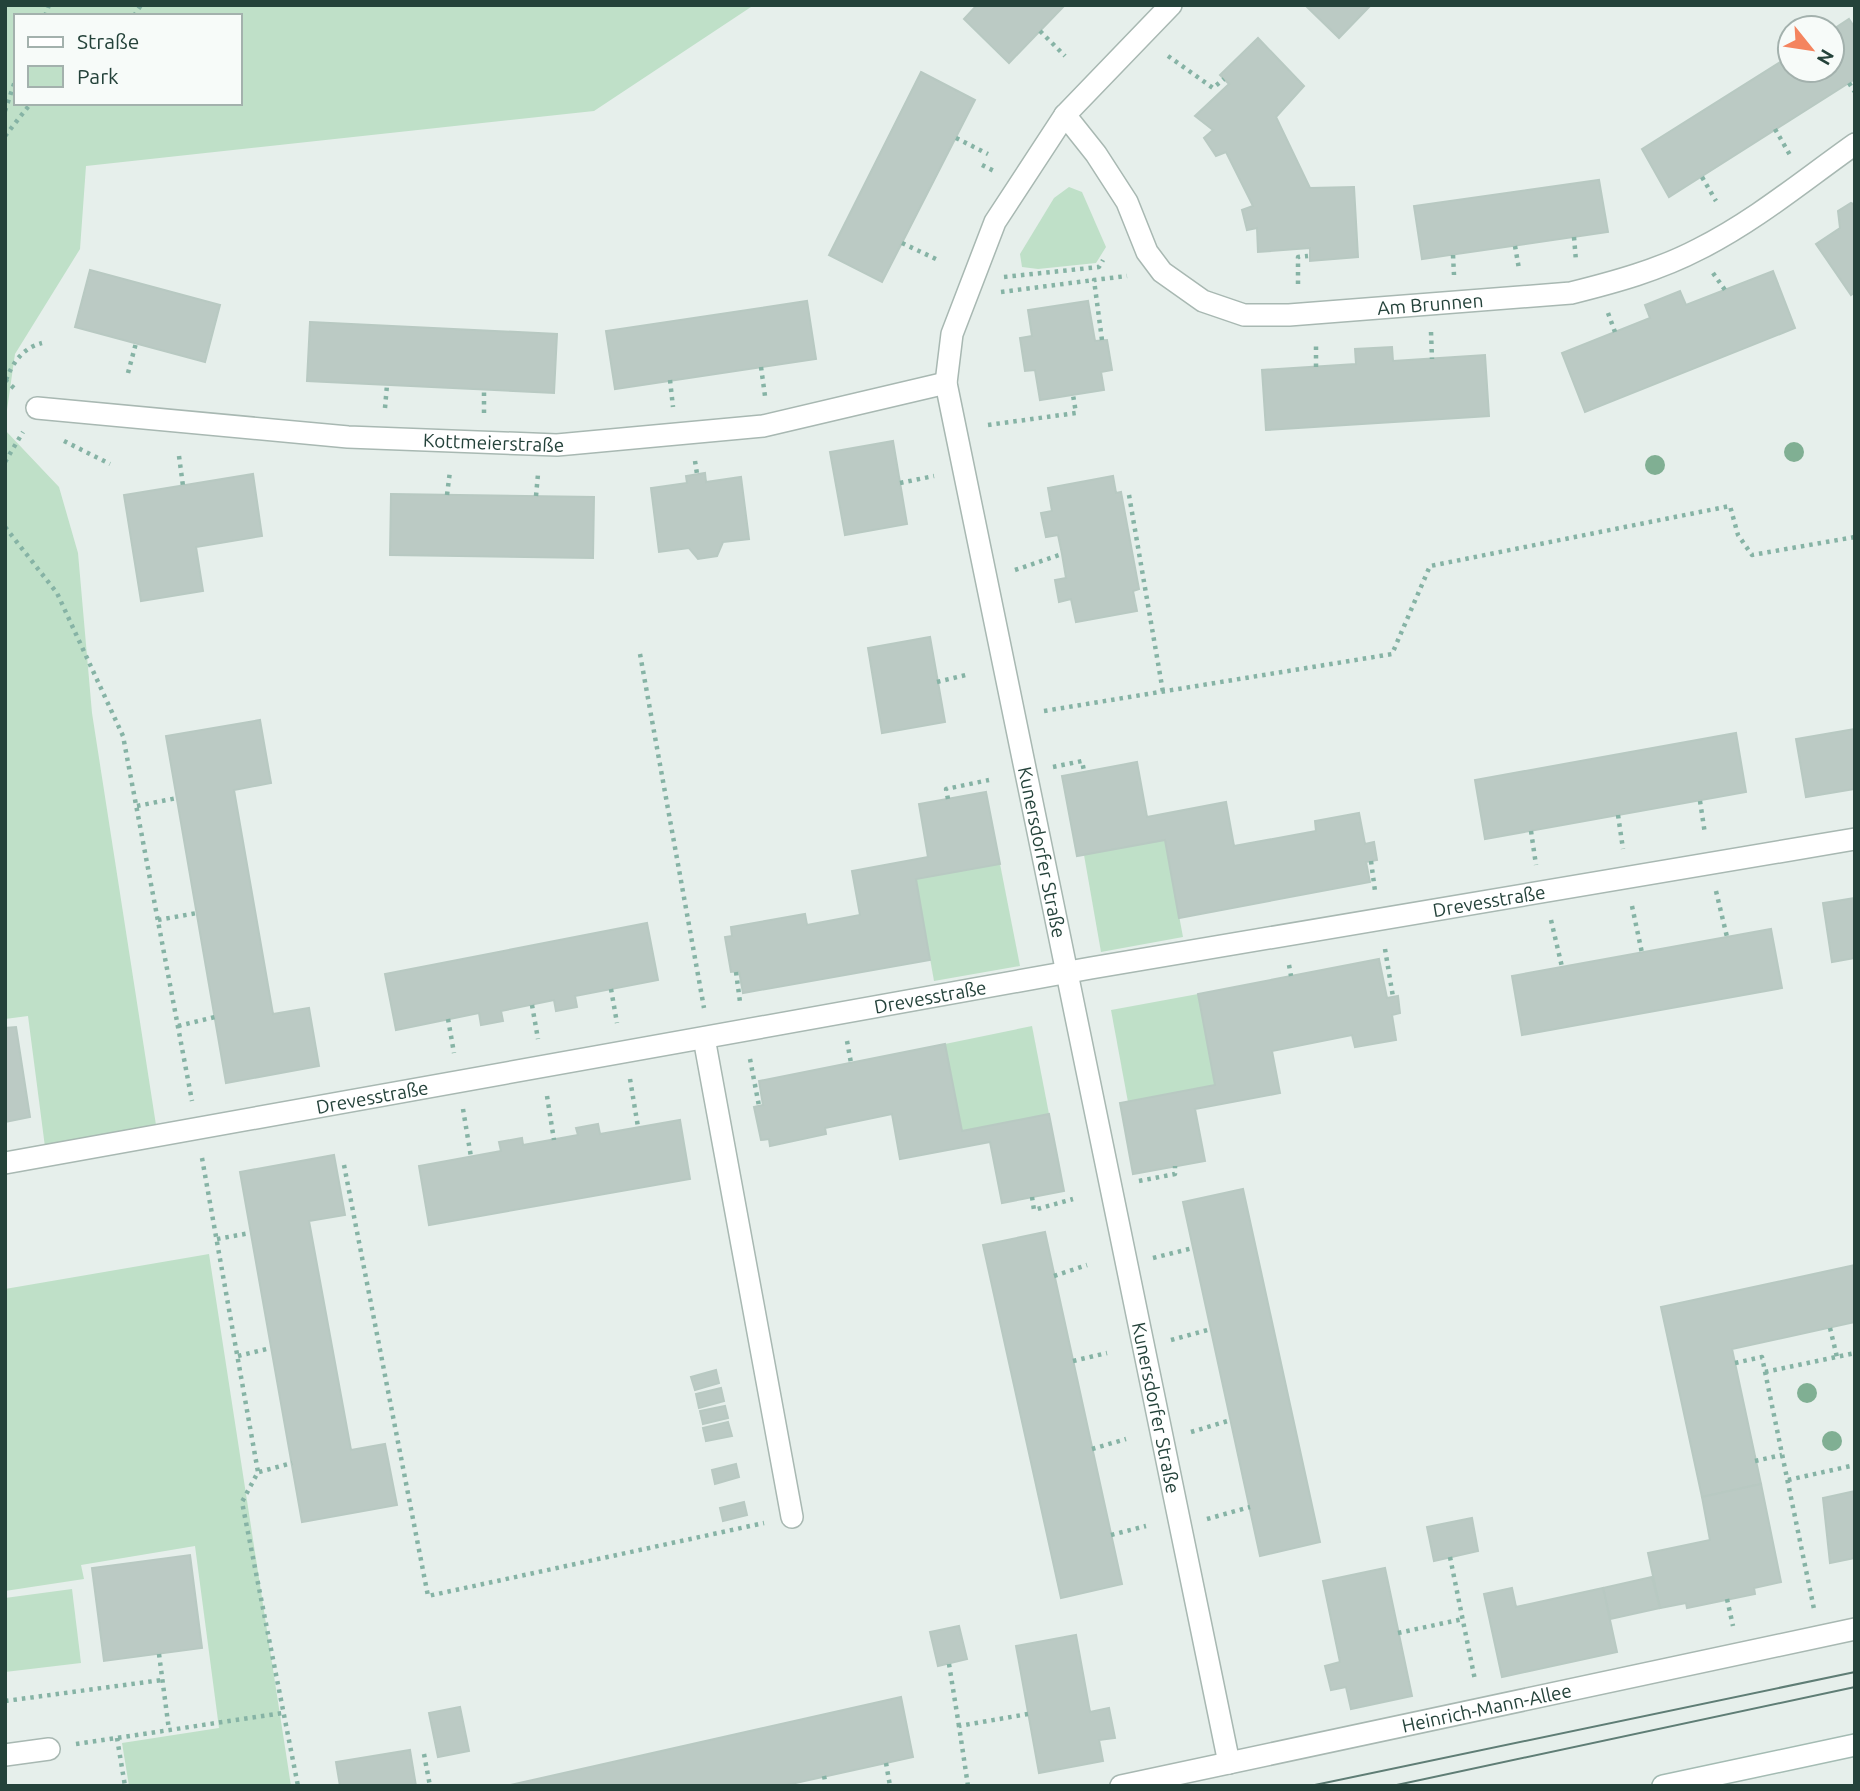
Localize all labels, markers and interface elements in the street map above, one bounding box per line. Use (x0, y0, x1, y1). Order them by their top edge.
legend (14, 14, 242, 105)
north arrow (1776, 14, 1846, 84)
text: Straße (77, 29, 139, 53)
text: N (1813, 46, 1839, 69)
text: Park (77, 64, 119, 88)
street label: Am Brunnen (1376, 289, 1484, 319)
street label: Kottmeierstraße (423, 429, 565, 456)
street label: Kunersdorfer Straße (1014, 765, 1071, 940)
street label: Drevesstraße (1431, 880, 1547, 921)
street label: Drevesstraße (872, 976, 988, 1018)
street label: Drevesstraße (314, 1076, 430, 1118)
street label: Kunersdorfer Straße (1128, 1320, 1184, 1495)
street label: Heinrich-Mann-Allee (1400, 1679, 1574, 1737)

